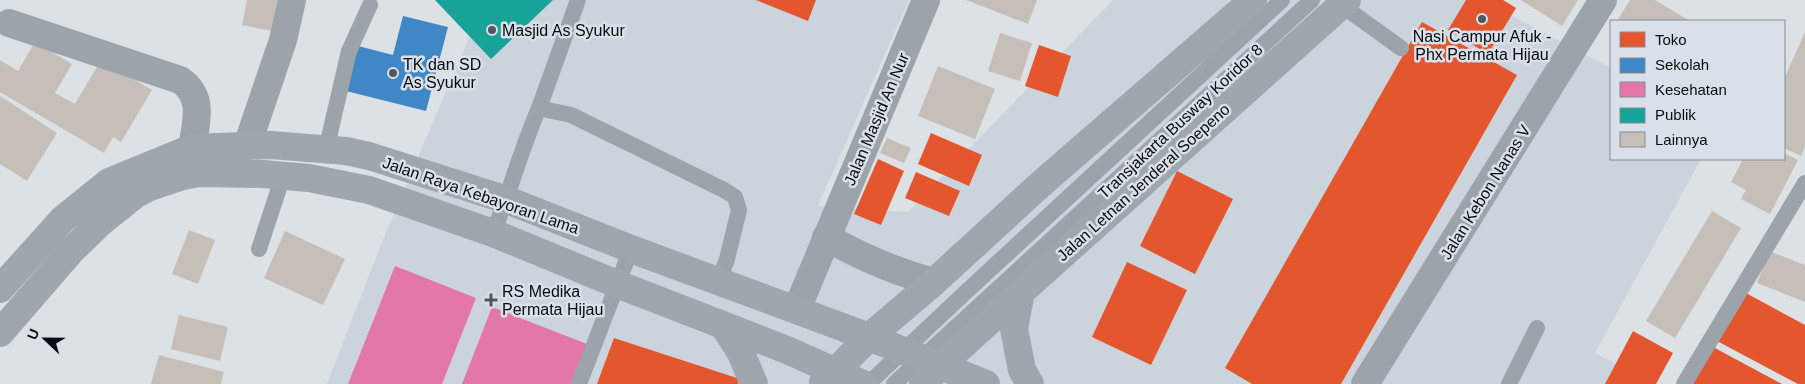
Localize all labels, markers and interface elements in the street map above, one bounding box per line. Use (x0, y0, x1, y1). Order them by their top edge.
marker: Nasi Campur Afuk - Phx Permata Hijau (1476, 13, 1488, 25)
legend (1610, 20, 1785, 160)
place label: Masjid As Syukur (502, 22, 625, 39)
marker: Masjid As Syukur (486, 24, 498, 36)
place label: Nasi Campur Afuk - Phx Permata Hijau (1413, 28, 1551, 63)
text: Toko (1655, 31, 1687, 48)
street label: Transjakarta Busway Koridor 8 (1095, 41, 1266, 202)
street label: Jalan Masjid An Nur (841, 50, 912, 188)
place label: TK dan SD As Syukur (403, 56, 481, 91)
text: Sekolah (1655, 56, 1709, 73)
marker: TK dan SD As Syukur (387, 67, 399, 79)
text: Kesehatan (1655, 81, 1727, 98)
street label: Jalan Letnan Jenderal Soepeno (1054, 100, 1233, 264)
text: Publik (1655, 106, 1696, 123)
street label: Jalan Kebon Nanas V (1437, 122, 1534, 262)
text: Lainnya (1655, 131, 1708, 148)
street label: Jalan Raya Kebayoran Lama (381, 154, 581, 237)
place label: RS Medika Permata Hijau (502, 283, 603, 318)
marker: RS Medika Permata Hijau (484, 293, 498, 307)
north arrow (20, 314, 70, 364)
text: U (24, 326, 42, 342)

